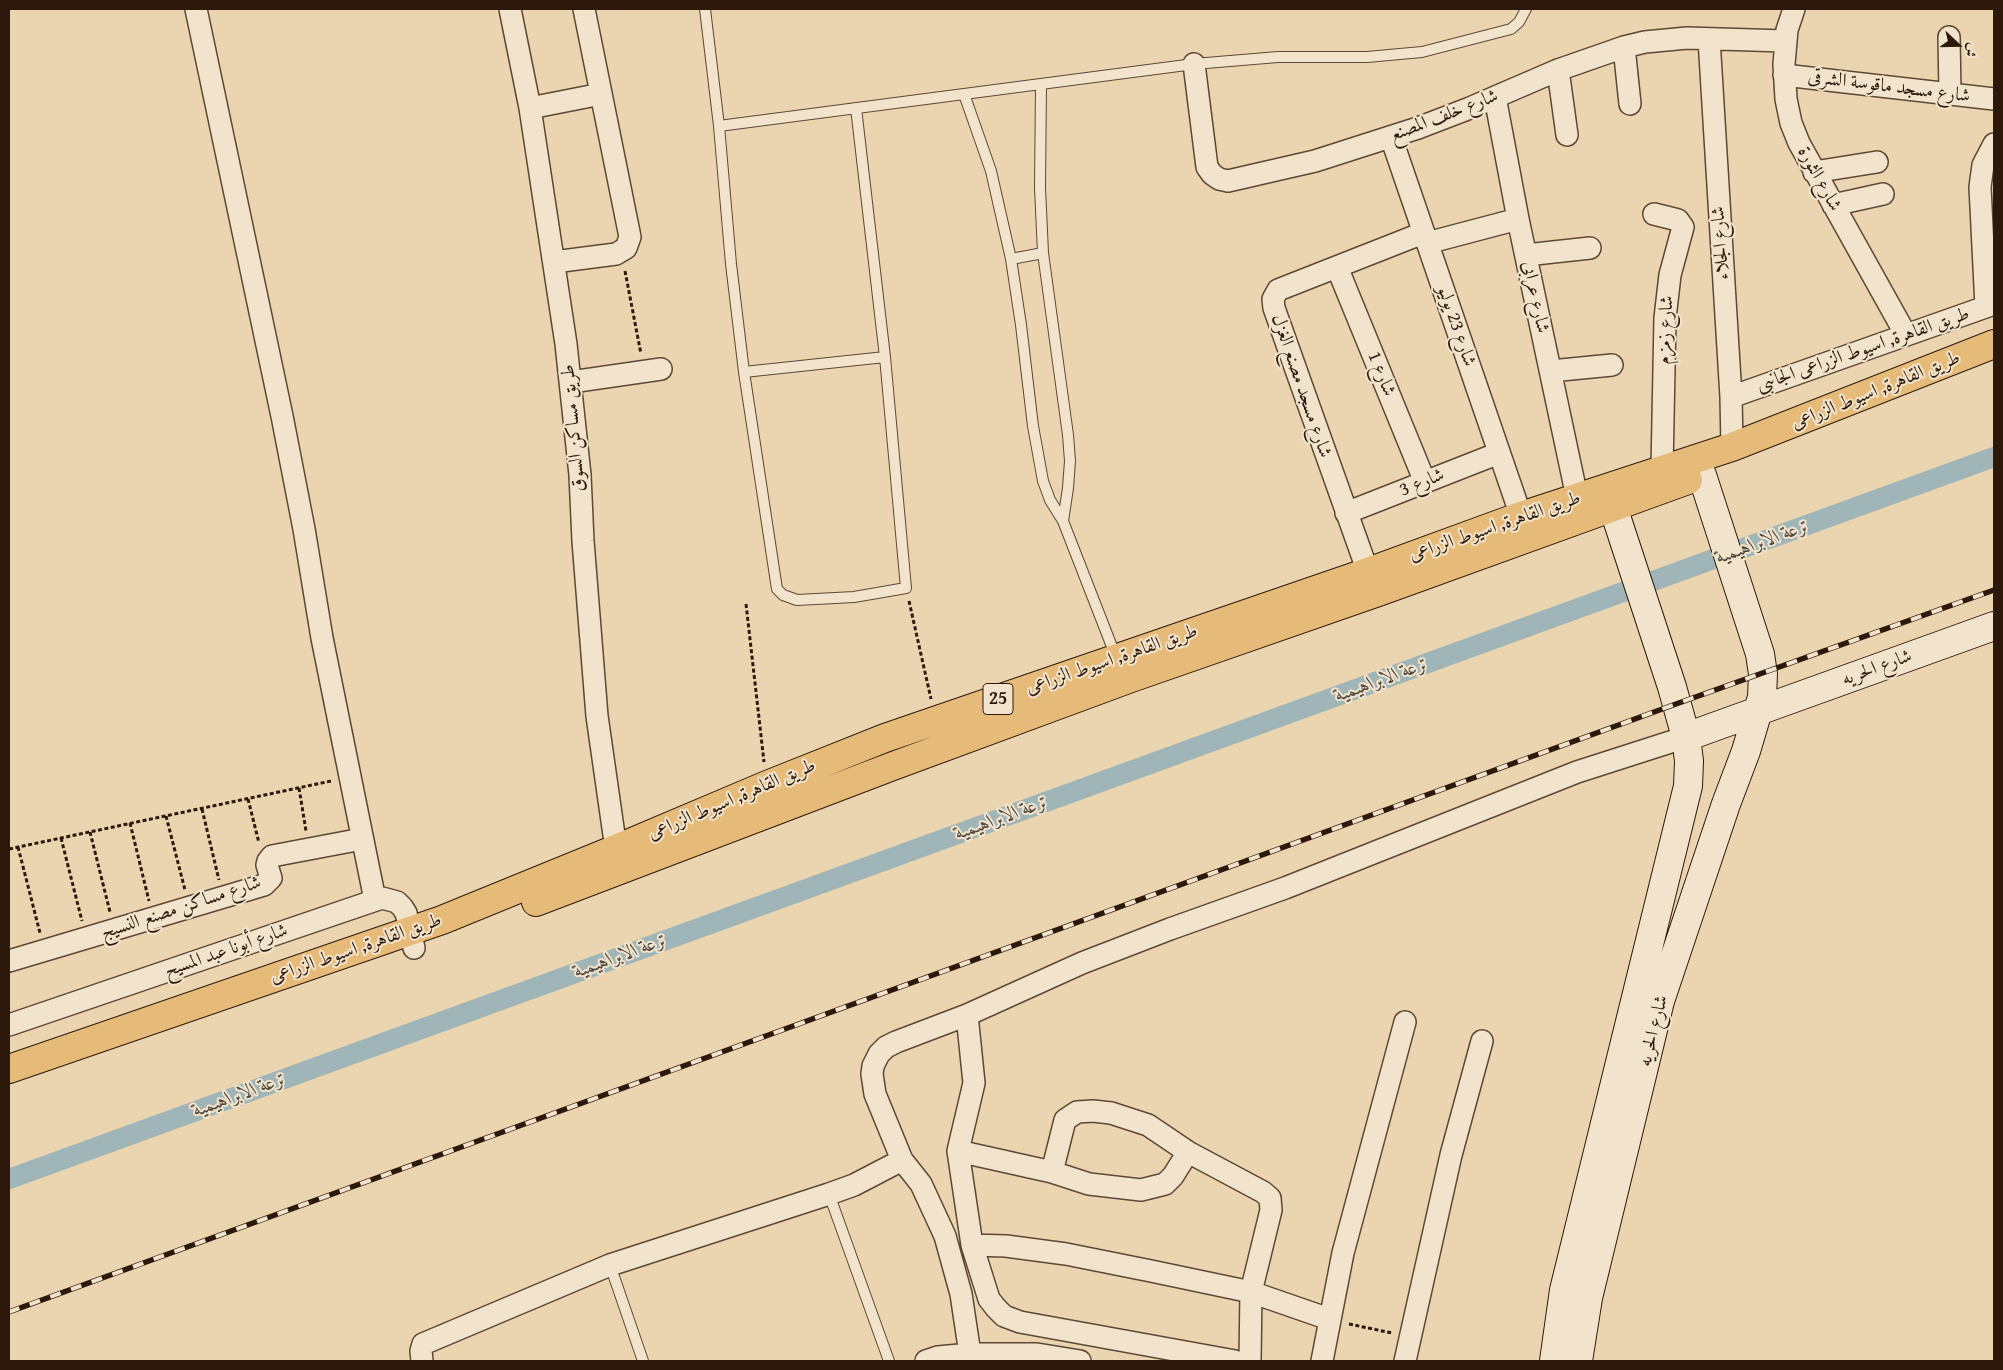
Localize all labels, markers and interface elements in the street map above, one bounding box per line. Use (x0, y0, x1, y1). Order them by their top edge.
north arrow (1933, 20, 1983, 70)
text: ش (1960, 40, 1984, 60)
street label: شارع مسجد ماقوسة الشرقى (1807, 66, 1971, 108)
street label: شارع خلف المصنع (1387, 85, 1501, 147)
street label: شارع الثورة (1792, 143, 1846, 215)
street label: شارع الجلاء (1707, 205, 1735, 281)
street label: شارع عرابى (1516, 259, 1554, 335)
street label: شارع 23 يوليو (1431, 282, 1481, 370)
street label: شارع زمزم (1653, 295, 1679, 365)
street label: طريق القاهرة, اسيوط الزراعى الجانبى (1753, 303, 1973, 397)
street label: شارع مسجد مصنع الغزل (1266, 311, 1336, 461)
street label: طريق القاهرة, اسيوط الزراعى (1788, 347, 1964, 435)
street label: شارع 1 (1362, 348, 1400, 400)
street label: طريق مساكن السوق (557, 363, 591, 493)
street label: شارع 3 (1396, 464, 1448, 502)
street label: طريق القاهرة, اسيوط الزراعى (1406, 487, 1584, 567)
water label: ترعة الابراهيمية (1713, 514, 1813, 570)
street label: طريق القاهرة, اسيوط الزراعى (1023, 620, 1201, 700)
street label: شارع الحريه (1839, 645, 1915, 691)
water label: ترعة الابراهيمية (1332, 652, 1432, 708)
road number: 25 (983, 684, 1013, 714)
street label: طريق القاهرة, اسيوط الزراعى (645, 754, 819, 846)
water label: ترعة الابراهيمية (952, 790, 1052, 846)
street label: شارع مساكن مصنع النسيج (98, 871, 264, 945)
street label: طريق القاهرة, اسيوط الزراعى (267, 909, 445, 989)
street label: شارع أبونا عبد المسيح (161, 919, 291, 983)
water label: ترعة الابراهيمية (571, 928, 671, 984)
street label: شارع الحريه (1634, 993, 1674, 1069)
water label: ترعة الابراهيمية (190, 1067, 290, 1123)

